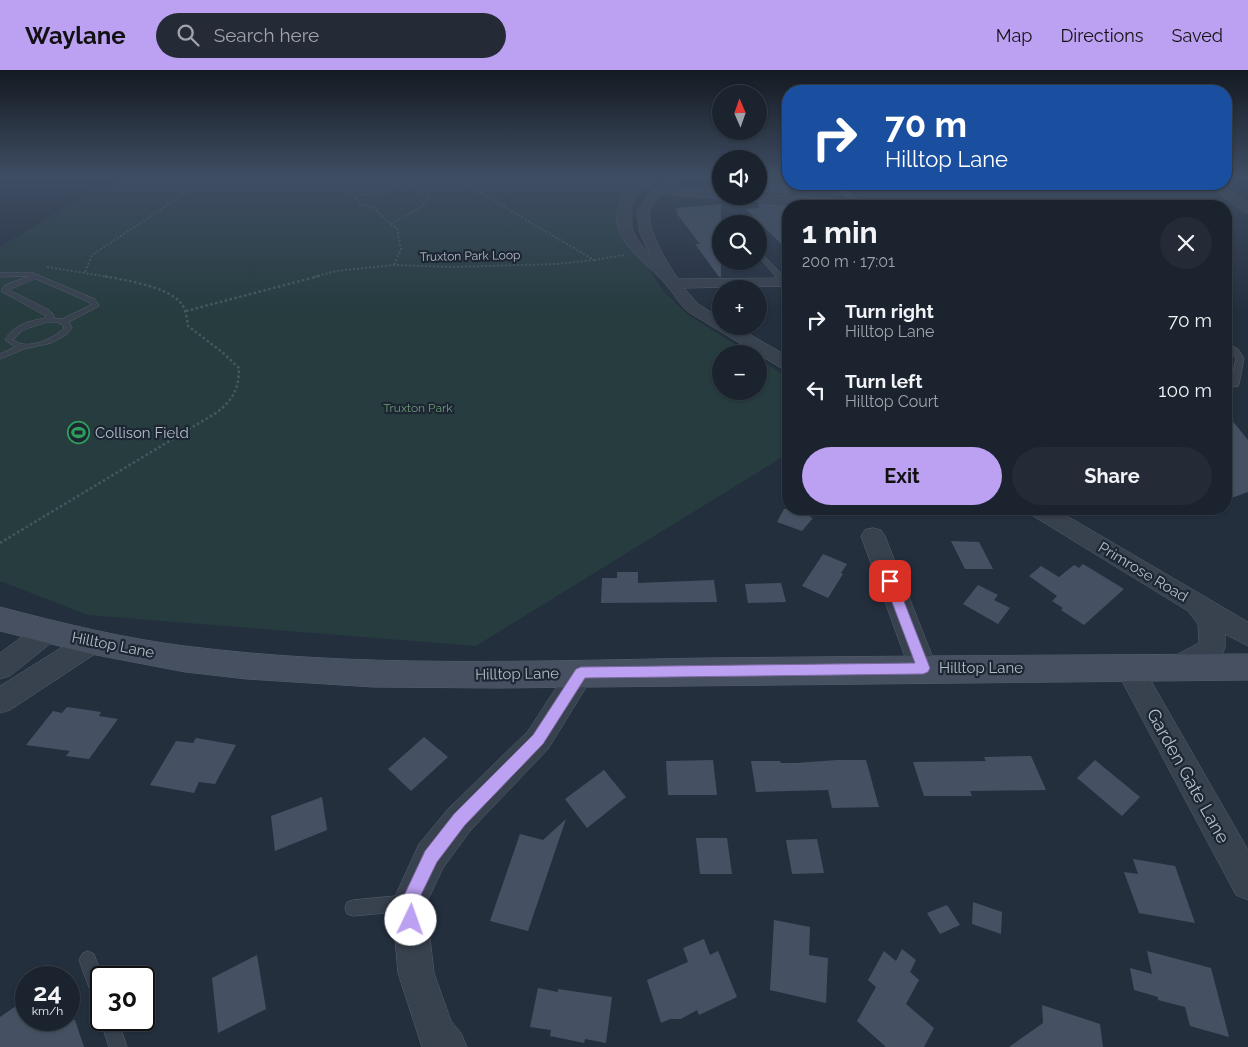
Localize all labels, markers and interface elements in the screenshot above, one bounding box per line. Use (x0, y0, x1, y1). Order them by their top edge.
search box (156, 13, 506, 58)
text: Waylane (25, 21, 126, 50)
icon: search (174, 21, 202, 49)
text: Search here (214, 24, 319, 46)
text: Map (996, 25, 1032, 46)
text: Directions (1060, 25, 1144, 46)
text: Saved (1172, 25, 1223, 46)
north arrow (712, 85, 768, 140)
map controls (712, 85, 767, 400)
text: 70 m (885, 104, 967, 145)
icon: right (802, 105, 867, 170)
text: Hilltop Lane (885, 146, 1008, 172)
button: sound (712, 150, 767, 205)
button: search (712, 215, 767, 270)
text: 1 min (802, 215, 878, 250)
button: close (1160, 217, 1212, 269)
street label: Truxton Park Loop (419, 248, 521, 264)
text: 200 m · 17:01 (802, 252, 895, 271)
button: + (712, 280, 767, 335)
text: Turn right (845, 300, 934, 322)
icon: right (802, 306, 830, 334)
text: 70 m (1168, 309, 1212, 331)
text: Hilltop Lane (845, 322, 934, 341)
button: − (712, 345, 767, 400)
text: Turn left (845, 370, 922, 392)
icon: left (802, 376, 830, 404)
text: 100 m (1158, 379, 1212, 401)
text: Hilltop Court (845, 392, 939, 411)
park label: Truxton Park (383, 401, 453, 415)
sports icon: Collison Field (67, 421, 91, 445)
place label: Collison Field (95, 424, 189, 442)
button: Exit (802, 447, 1002, 505)
button: Share (1012, 447, 1212, 505)
street label: Primrose Road (1095, 538, 1191, 606)
pin (869, 560, 911, 602)
icon: arrive (876, 567, 904, 595)
street label: Hilltop Lane (70, 628, 156, 662)
street label: Hilltop Lane (939, 659, 1023, 677)
street label: Hilltop Lane (475, 664, 559, 684)
street label: Garden Gate Lane (1143, 705, 1234, 847)
position arrow (384, 893, 436, 945)
speed limit sign: 30 (90, 966, 155, 1031)
text: 24 (33, 977, 62, 1007)
text: km/h (32, 1004, 63, 1018)

